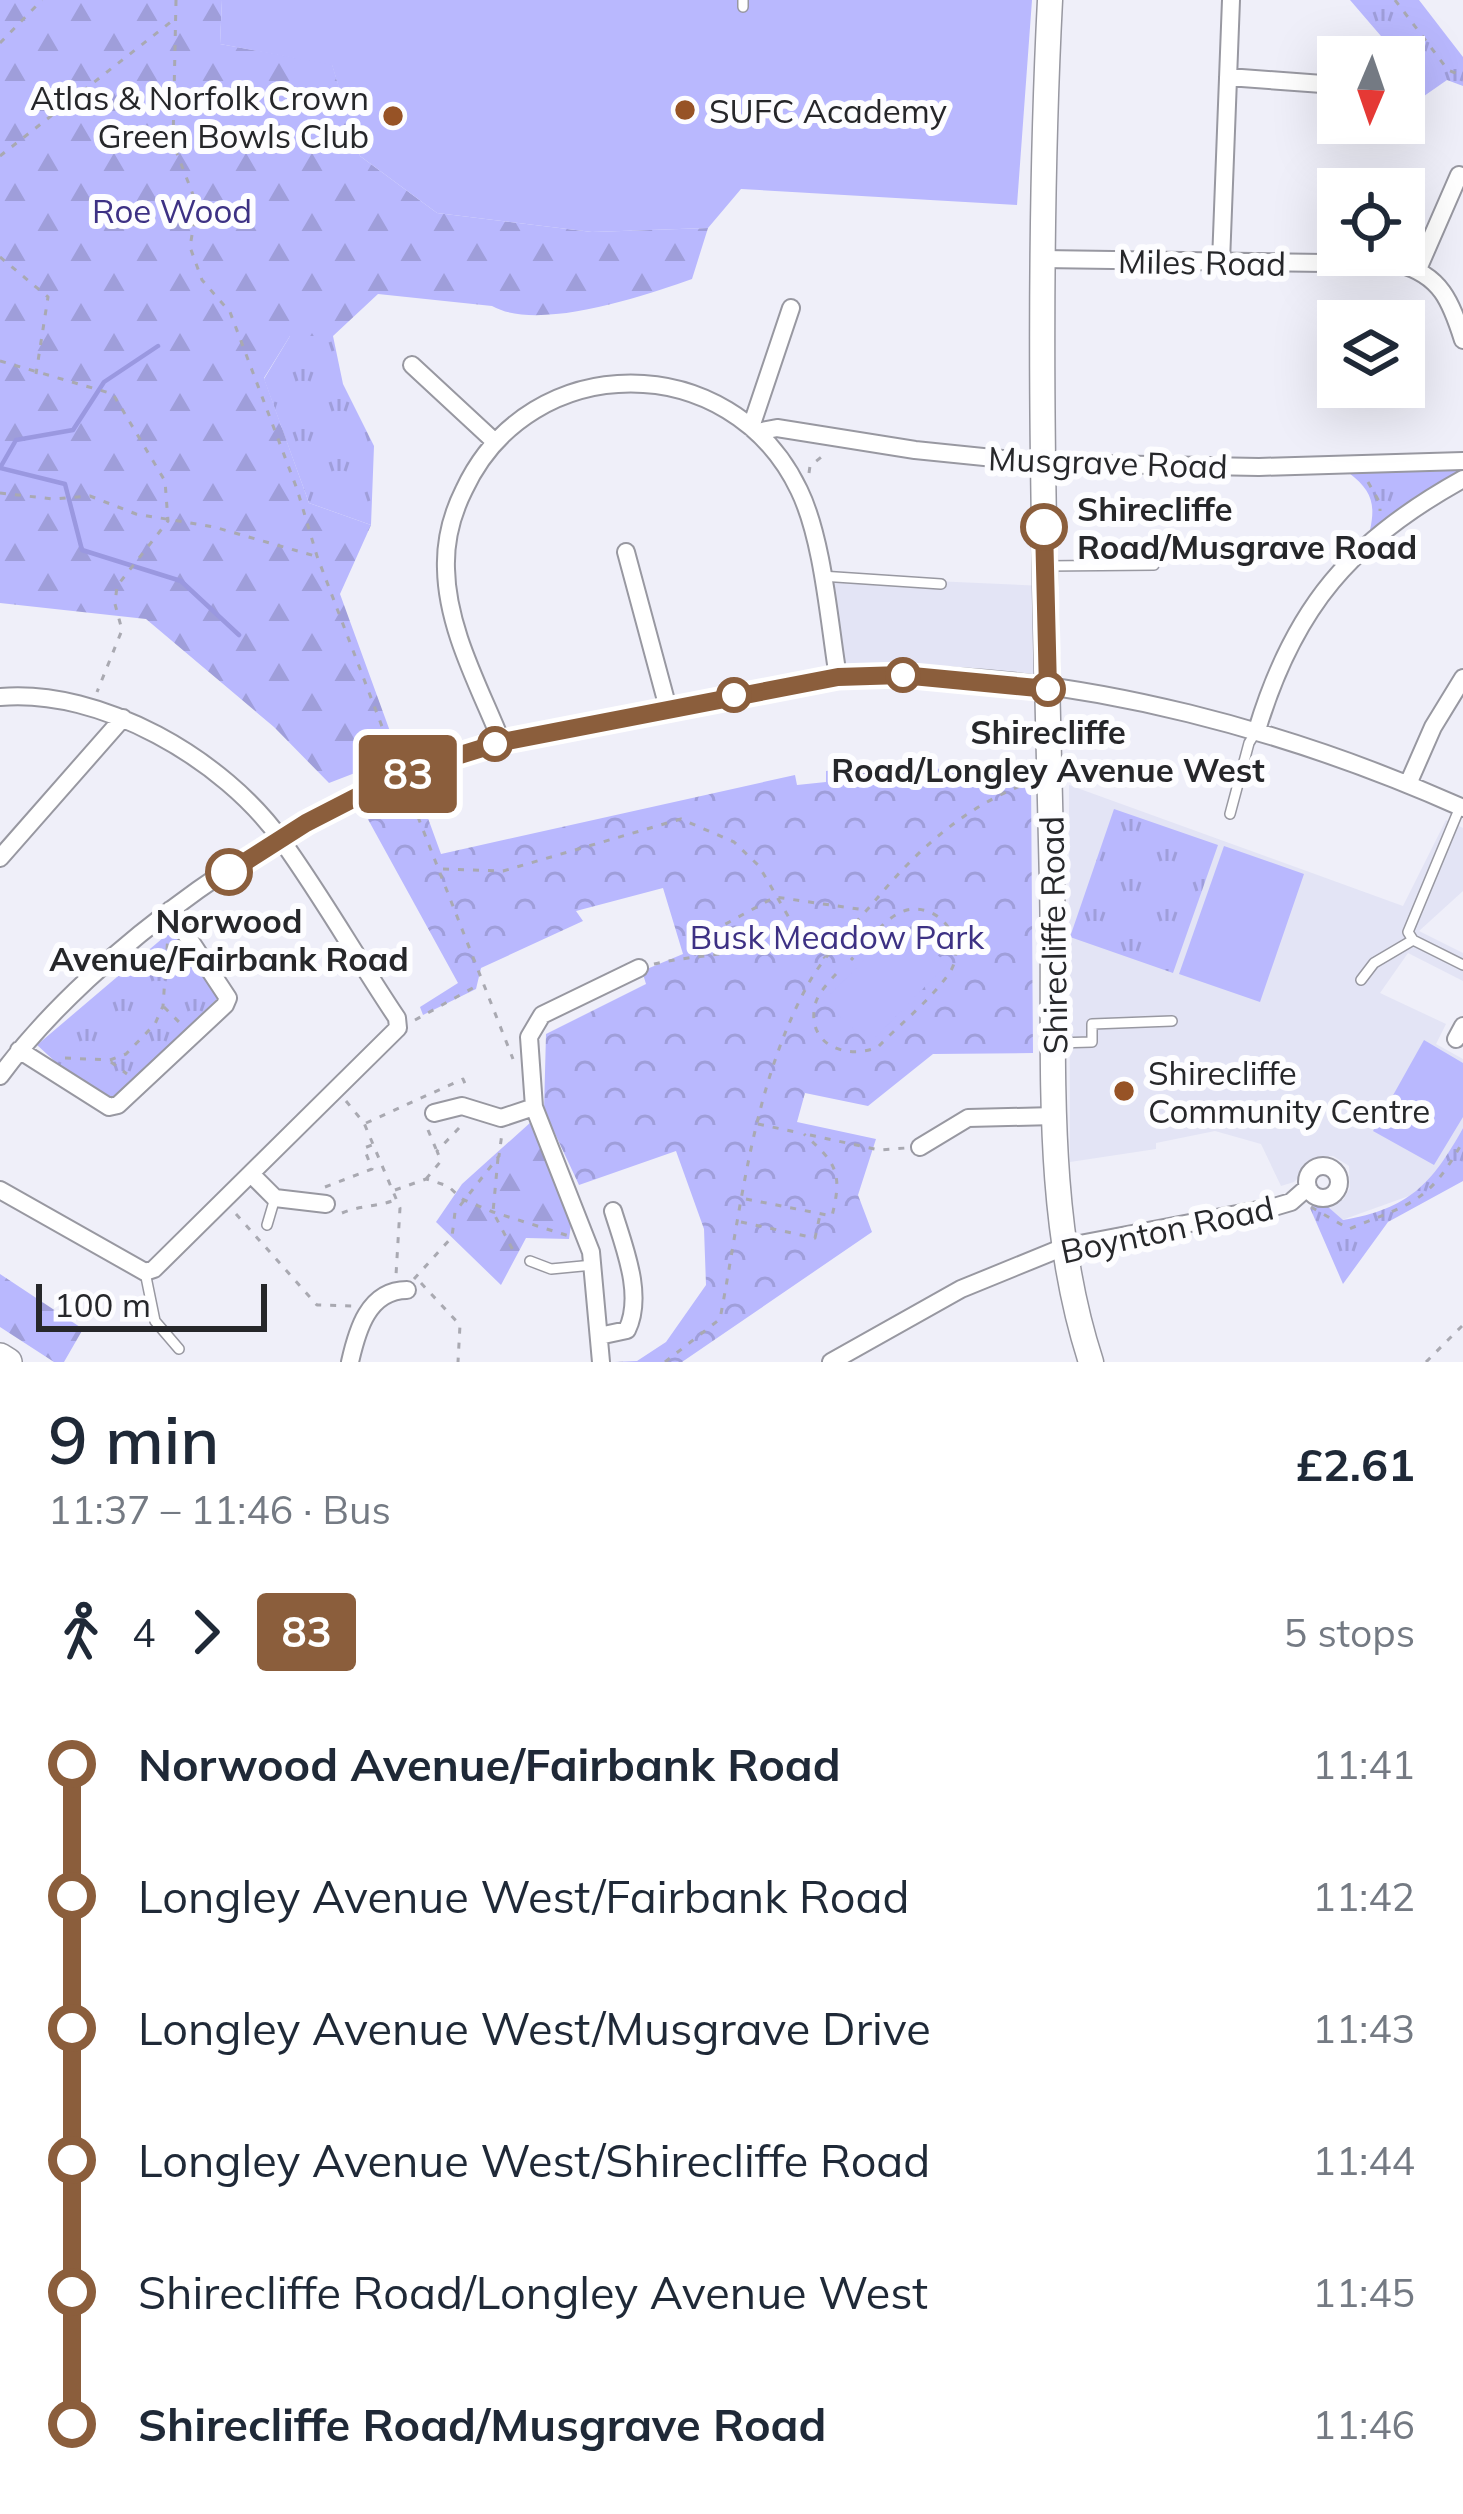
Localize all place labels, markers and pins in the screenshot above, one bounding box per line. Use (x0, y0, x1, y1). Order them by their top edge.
place label: Atlas & Norfolk Crown Green Bowls Club (30, 77, 369, 156)
place label: SUFC Academy (709, 90, 947, 131)
marker: SUFC Academy (672, 97, 698, 123)
marker: Atlas & Norfolk Crown Green Bowls Club (380, 103, 406, 129)
place label: Shirecliffe Road/Musgrave Road (1077, 488, 1417, 567)
marker: Shirecliffe Road/Musgrave Road (1022, 505, 1066, 549)
unlabelled marker (887, 659, 919, 691)
marker: Shirecliffe Road/Longley Avenue West (1032, 673, 1064, 705)
unlabelled marker (718, 679, 750, 711)
place label: Shirecliffe Road/Longley Avenue West (831, 711, 1265, 790)
unlabelled marker (479, 728, 511, 760)
marker: Norwood Avenue/Fairbank Road (207, 850, 251, 894)
place label: Norwood Avenue/Fairbank Road (49, 900, 409, 979)
place label: Shirecliffe Community Centre (1148, 1052, 1430, 1131)
marker: Shirecliffe Community Centre (1111, 1078, 1137, 1104)

